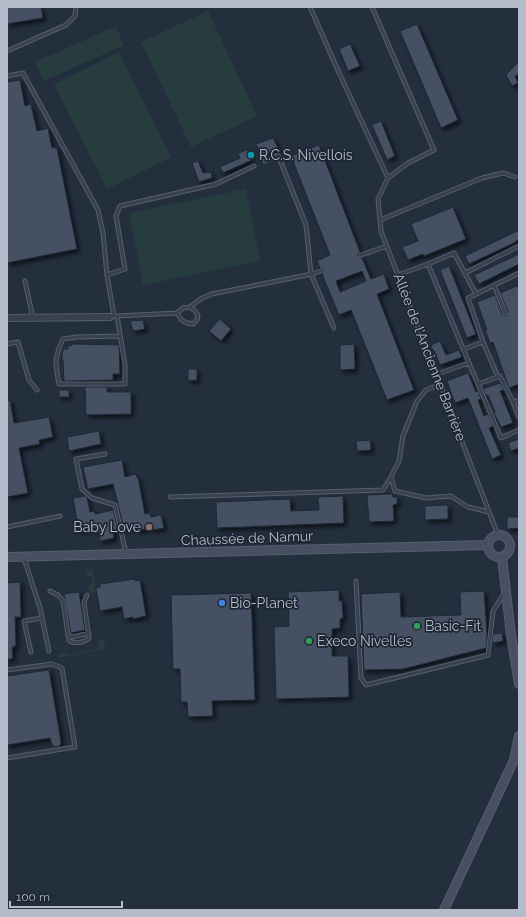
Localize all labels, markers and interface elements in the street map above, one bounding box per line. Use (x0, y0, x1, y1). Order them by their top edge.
place label: R.C.S. Nivellois (259, 147, 353, 163)
marker: R.C.S. Nivellois (246, 150, 256, 160)
street label: Allée de l'Ancienne Barrière (391, 271, 469, 443)
place label: Baby Love (73, 519, 141, 535)
marker: Baby Love (144, 522, 154, 532)
street label: Chaussée de Namur (181, 528, 313, 548)
place label: Bio-Planet (230, 595, 298, 611)
marker: Bio-Planet (217, 598, 227, 608)
place label: Basic-Fit (425, 618, 482, 634)
marker: Basic-Fit (412, 621, 422, 631)
place label: Execo Nivelles (317, 633, 412, 649)
marker: Execo Nivelles (304, 636, 314, 646)
scale bar (10, 883, 122, 909)
text: 100 m (16, 890, 50, 904)

